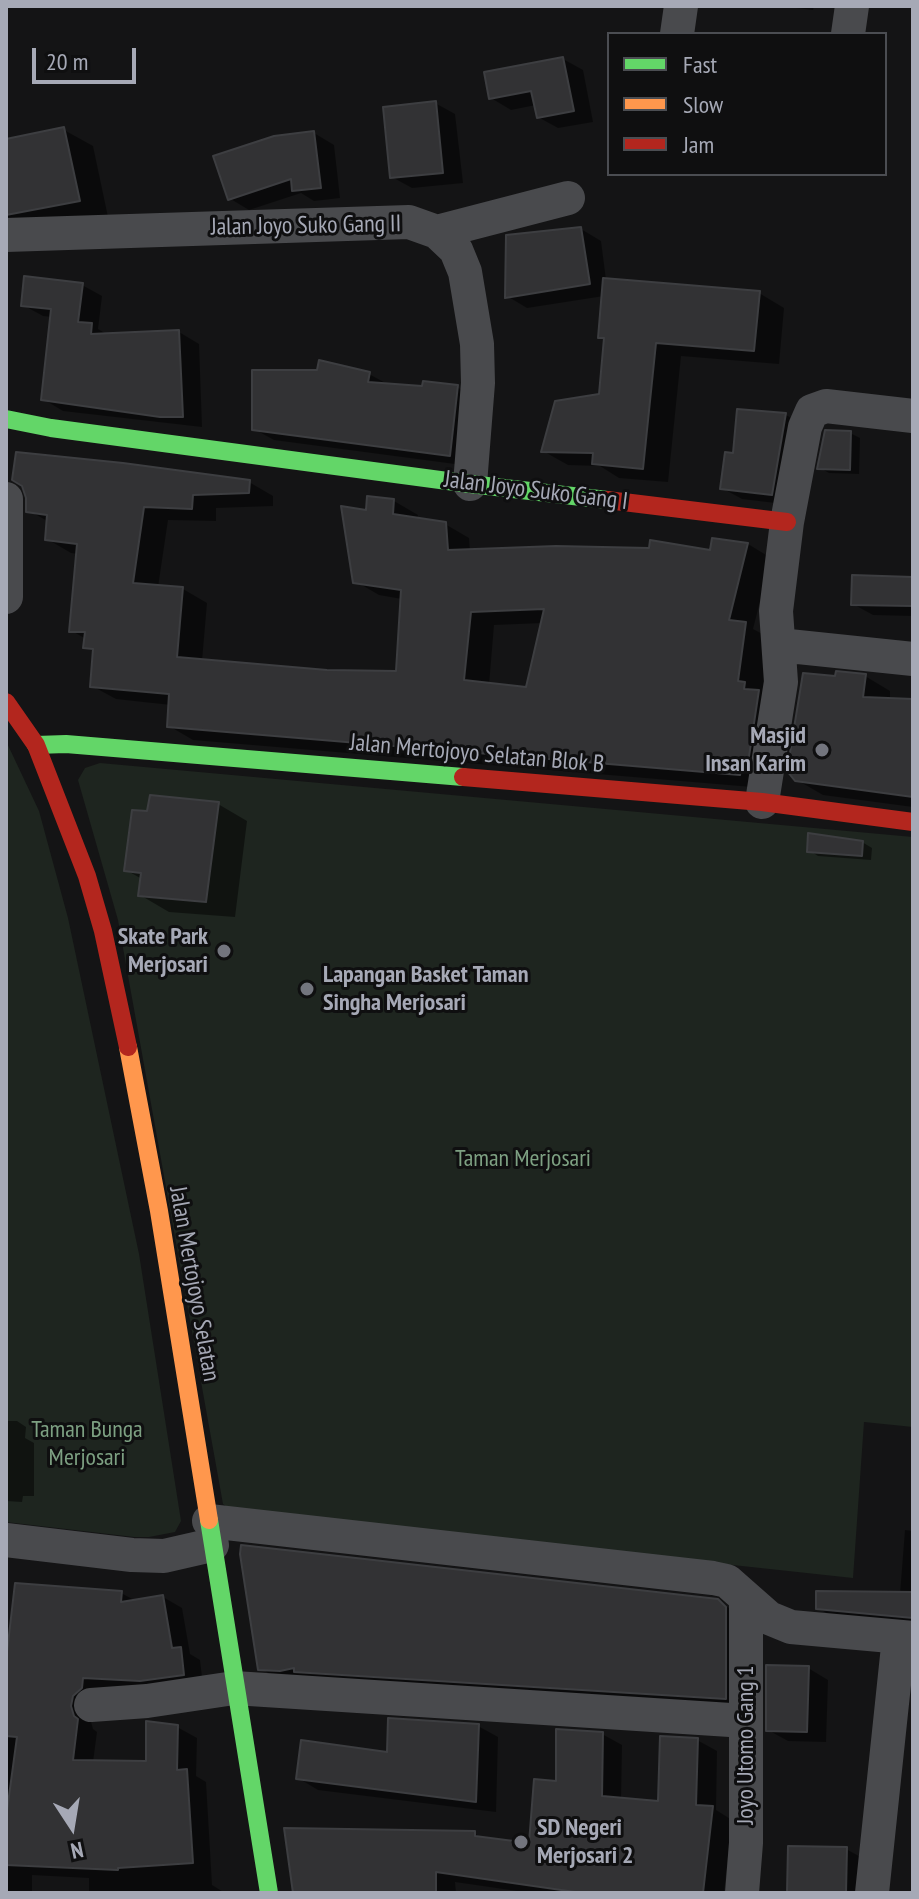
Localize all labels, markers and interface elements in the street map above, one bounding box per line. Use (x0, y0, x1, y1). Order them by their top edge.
scale bar (36, 32, 140, 82)
legend (607, 32, 887, 176)
text: 20 m (46, 46, 88, 77)
text: Fast (683, 49, 717, 80)
text: Slow (683, 89, 723, 120)
text: Jam (683, 129, 714, 160)
street label: Jalan Joyo Suko Gang II (211, 210, 401, 242)
street label: Jalan Joyo Suko Gang I (443, 465, 629, 517)
place label: Masjid Insan Karim (705, 722, 806, 778)
street label: Jalan Mertojoyo Selatan Blok B (349, 729, 605, 779)
marker: Masjid Insan Karim (813, 741, 831, 759)
place label: Skate Park Merjosari (118, 923, 208, 979)
marker: Skate Park Merjosari (215, 942, 233, 960)
place label: Lapangan Basket Taman Singha Merjosari (323, 961, 528, 1017)
marker: Lapangan Basket Taman Singha Merjosari (298, 980, 316, 998)
park label: Taman Merjosari (455, 1145, 591, 1173)
street label: Jalan Mertojoyo Selatan (163, 1184, 225, 1384)
park label: Taman Bunga Merjosari (31, 1416, 143, 1472)
street label: Joyo Utomo Gang 1 (732, 1666, 760, 1824)
north arrow (32, 1787, 112, 1867)
place label: SD Negeri Merjosari 2 (537, 1814, 633, 1870)
marker: SD Negeri Merjosari 2 (512, 1833, 530, 1851)
text: N (68, 1836, 86, 1865)

